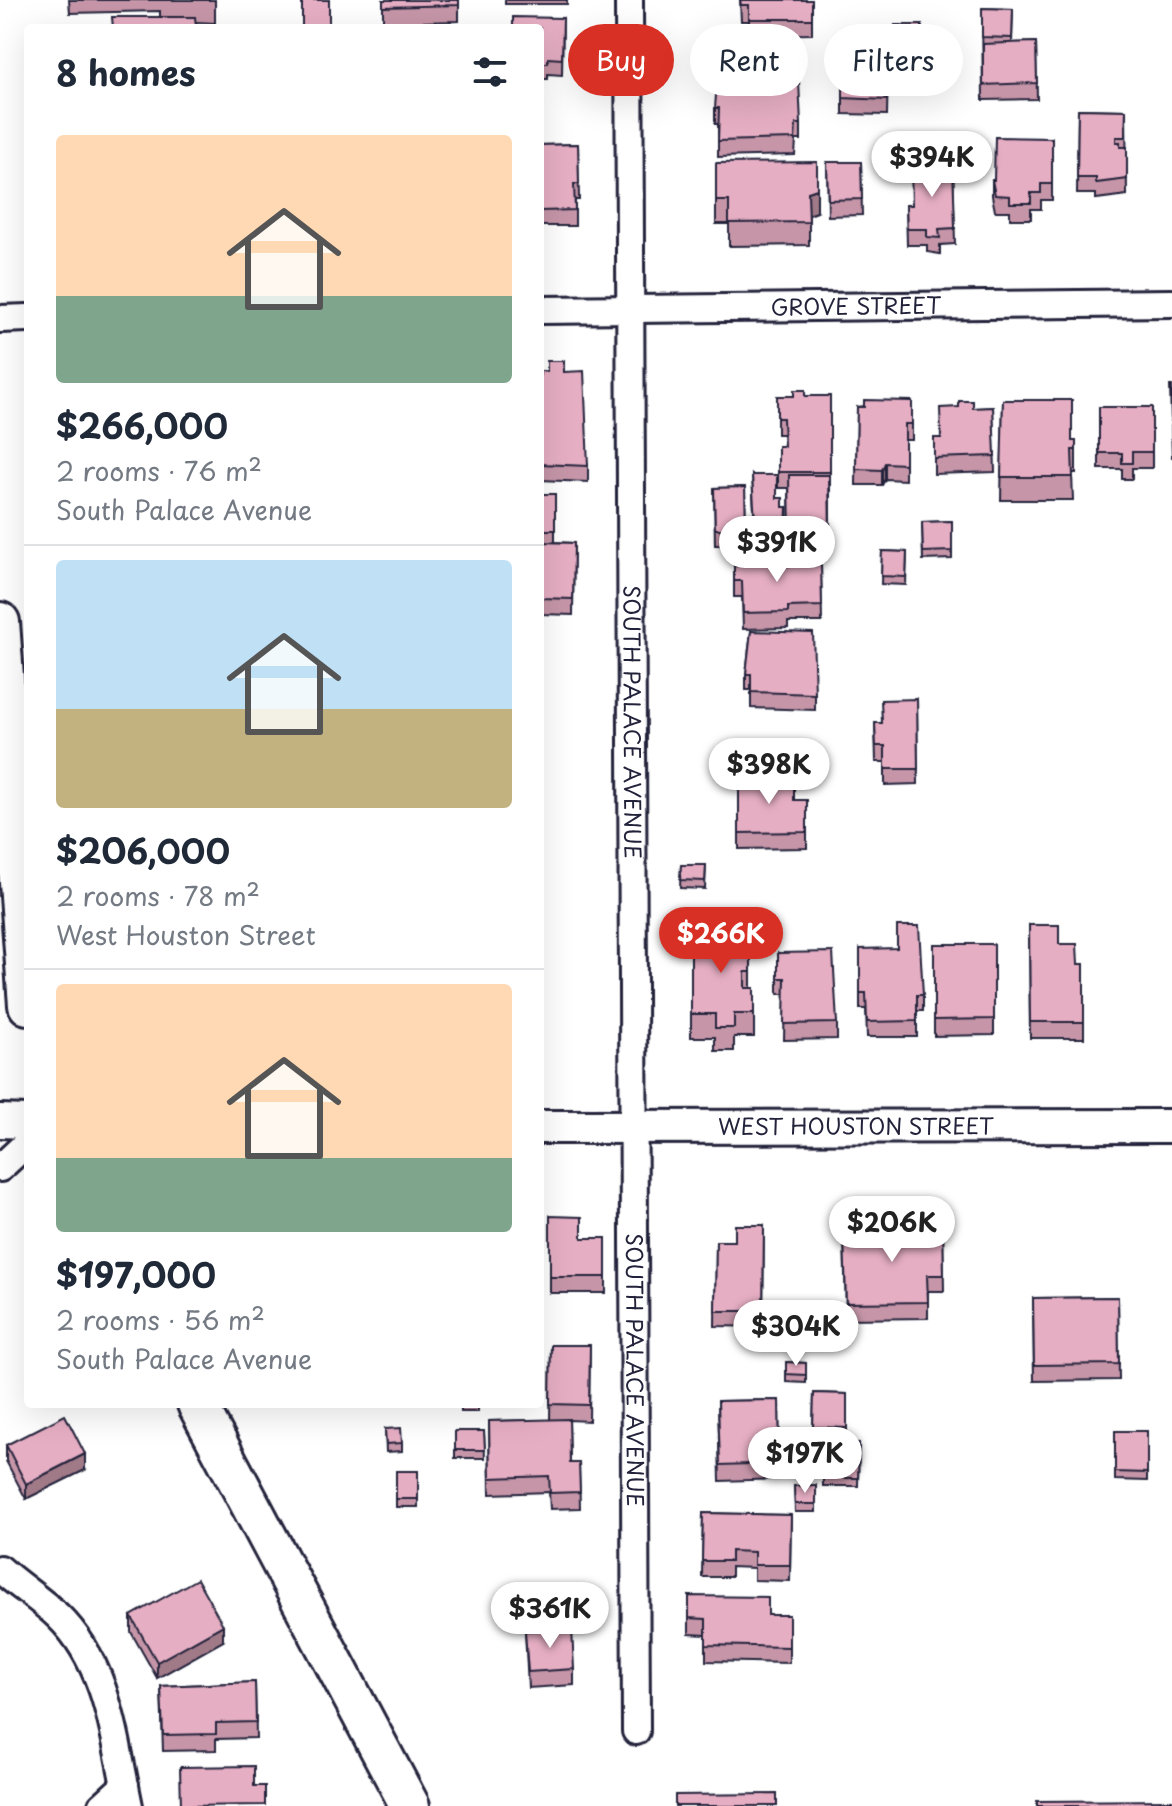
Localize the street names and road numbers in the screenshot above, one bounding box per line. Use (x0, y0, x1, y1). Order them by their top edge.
street label: GROVE STREET (771, 288, 941, 322)
street label: SOUTH PALACE AVENUE (616, 585, 650, 859)
street label: WEST HOUSTON STREET (718, 1108, 994, 1142)
street label: SOUTH PALACE AVENUE (619, 1233, 653, 1507)

